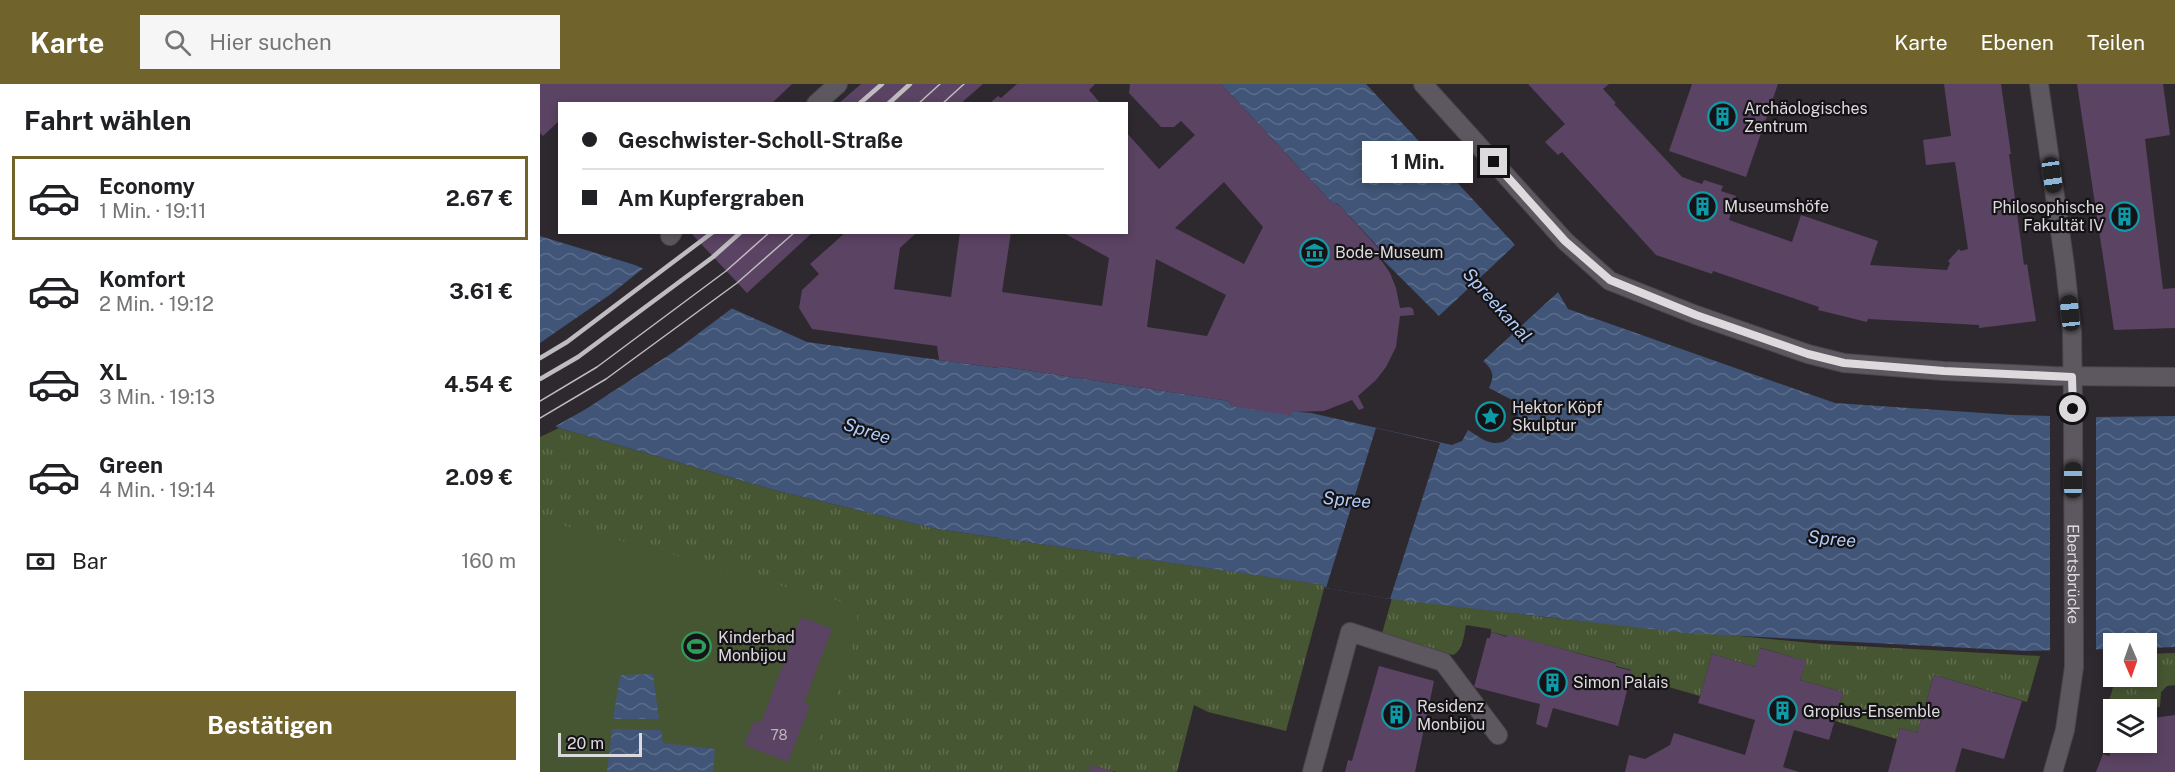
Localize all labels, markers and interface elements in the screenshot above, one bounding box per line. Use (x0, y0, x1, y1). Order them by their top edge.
search box (140, 15, 560, 69)
text: Karte (30, 26, 104, 59)
icon: search (161, 26, 194, 59)
text: Hier suchen (209, 29, 332, 55)
text: Karte (1894, 30, 1948, 55)
text: Ebenen (1981, 30, 2054, 55)
text: Teilen (2087, 30, 2145, 55)
place label: Archäologisches Zentrum (1744, 99, 1868, 136)
building icon: Archäologisches Zentrum (1707, 101, 1739, 133)
text: Fahrt wählen (24, 104, 192, 136)
text: Geschwister-Scholl-Straße (618, 127, 903, 153)
callout: 1 Min. (1362, 141, 1473, 183)
route end (1480, 148, 1507, 175)
text: 1 Min. (1390, 150, 1445, 174)
car (2041, 156, 2063, 194)
icon: car (27, 171, 81, 225)
text: Economy (99, 173, 195, 199)
text: 2.67 € (446, 185, 513, 211)
text: Am Kupfergraben (618, 185, 804, 211)
building icon: Museumshöfe (1687, 190, 1719, 222)
place label: Museumshöfe (1724, 197, 1829, 216)
place label: Philosophische Fakultät IV (1992, 198, 2104, 235)
text: 1 Min. · 19:11 (99, 199, 206, 223)
building icon: Philosophische Fakultät IV (2109, 200, 2141, 232)
museum icon: Bode-Museum (1298, 236, 1330, 268)
place label: Bode-Museum (1335, 243, 1443, 262)
water label: Spreekanal (1459, 263, 1536, 346)
icon: car (27, 264, 81, 318)
text: Komfort (99, 266, 186, 292)
text: 3.61 € (449, 278, 513, 304)
text: 2 Min. · 19:12 (99, 292, 214, 316)
car (2059, 294, 2081, 332)
icon: car (27, 357, 81, 411)
text: XL (99, 359, 127, 385)
text: 4.54 € (444, 371, 513, 397)
text: 3 Min. · 19:13 (99, 385, 215, 409)
route start (2059, 395, 2086, 422)
place label: Hektor Köpf Skulptur (1512, 398, 1602, 435)
place icon: Hektor Köpf Skulptur (1475, 400, 1507, 432)
water label: Spree (841, 413, 894, 448)
icon: car (27, 450, 81, 504)
text: Green (99, 452, 163, 478)
car (2064, 462, 2082, 498)
text: 2.09 € (445, 464, 513, 490)
text: 4 Min. · 19:14 (99, 478, 215, 502)
water label: Spree (1322, 487, 1372, 512)
street label: Ebertsbrücke (2063, 524, 2083, 624)
water label: Spree (1807, 526, 1857, 551)
icon: cash (24, 545, 57, 578)
text: Bar (72, 548, 108, 574)
text: 160 m (461, 549, 516, 573)
place label: Kinderbad Monbijou (718, 628, 795, 665)
sports icon: Kinderbad Monbijou (681, 630, 713, 662)
north arrow (2103, 633, 2157, 687)
map controls (2103, 633, 2157, 753)
building icon: Simon Palais (1536, 666, 1568, 698)
place label: Simon Palais (1573, 673, 1668, 692)
button: Bestätigen (24, 691, 516, 760)
building icon: Gropius-Ensemble (1766, 695, 1798, 727)
place label: Residenz Monbijou (1417, 697, 1485, 734)
building icon: Residenz Monbijou (1380, 699, 1412, 731)
button: layers (2103, 699, 2157, 753)
place label: Gropius-Ensemble (1803, 702, 1940, 721)
house number: 78 (770, 727, 788, 743)
scale bar (558, 730, 642, 758)
text: 20 m (567, 734, 604, 753)

